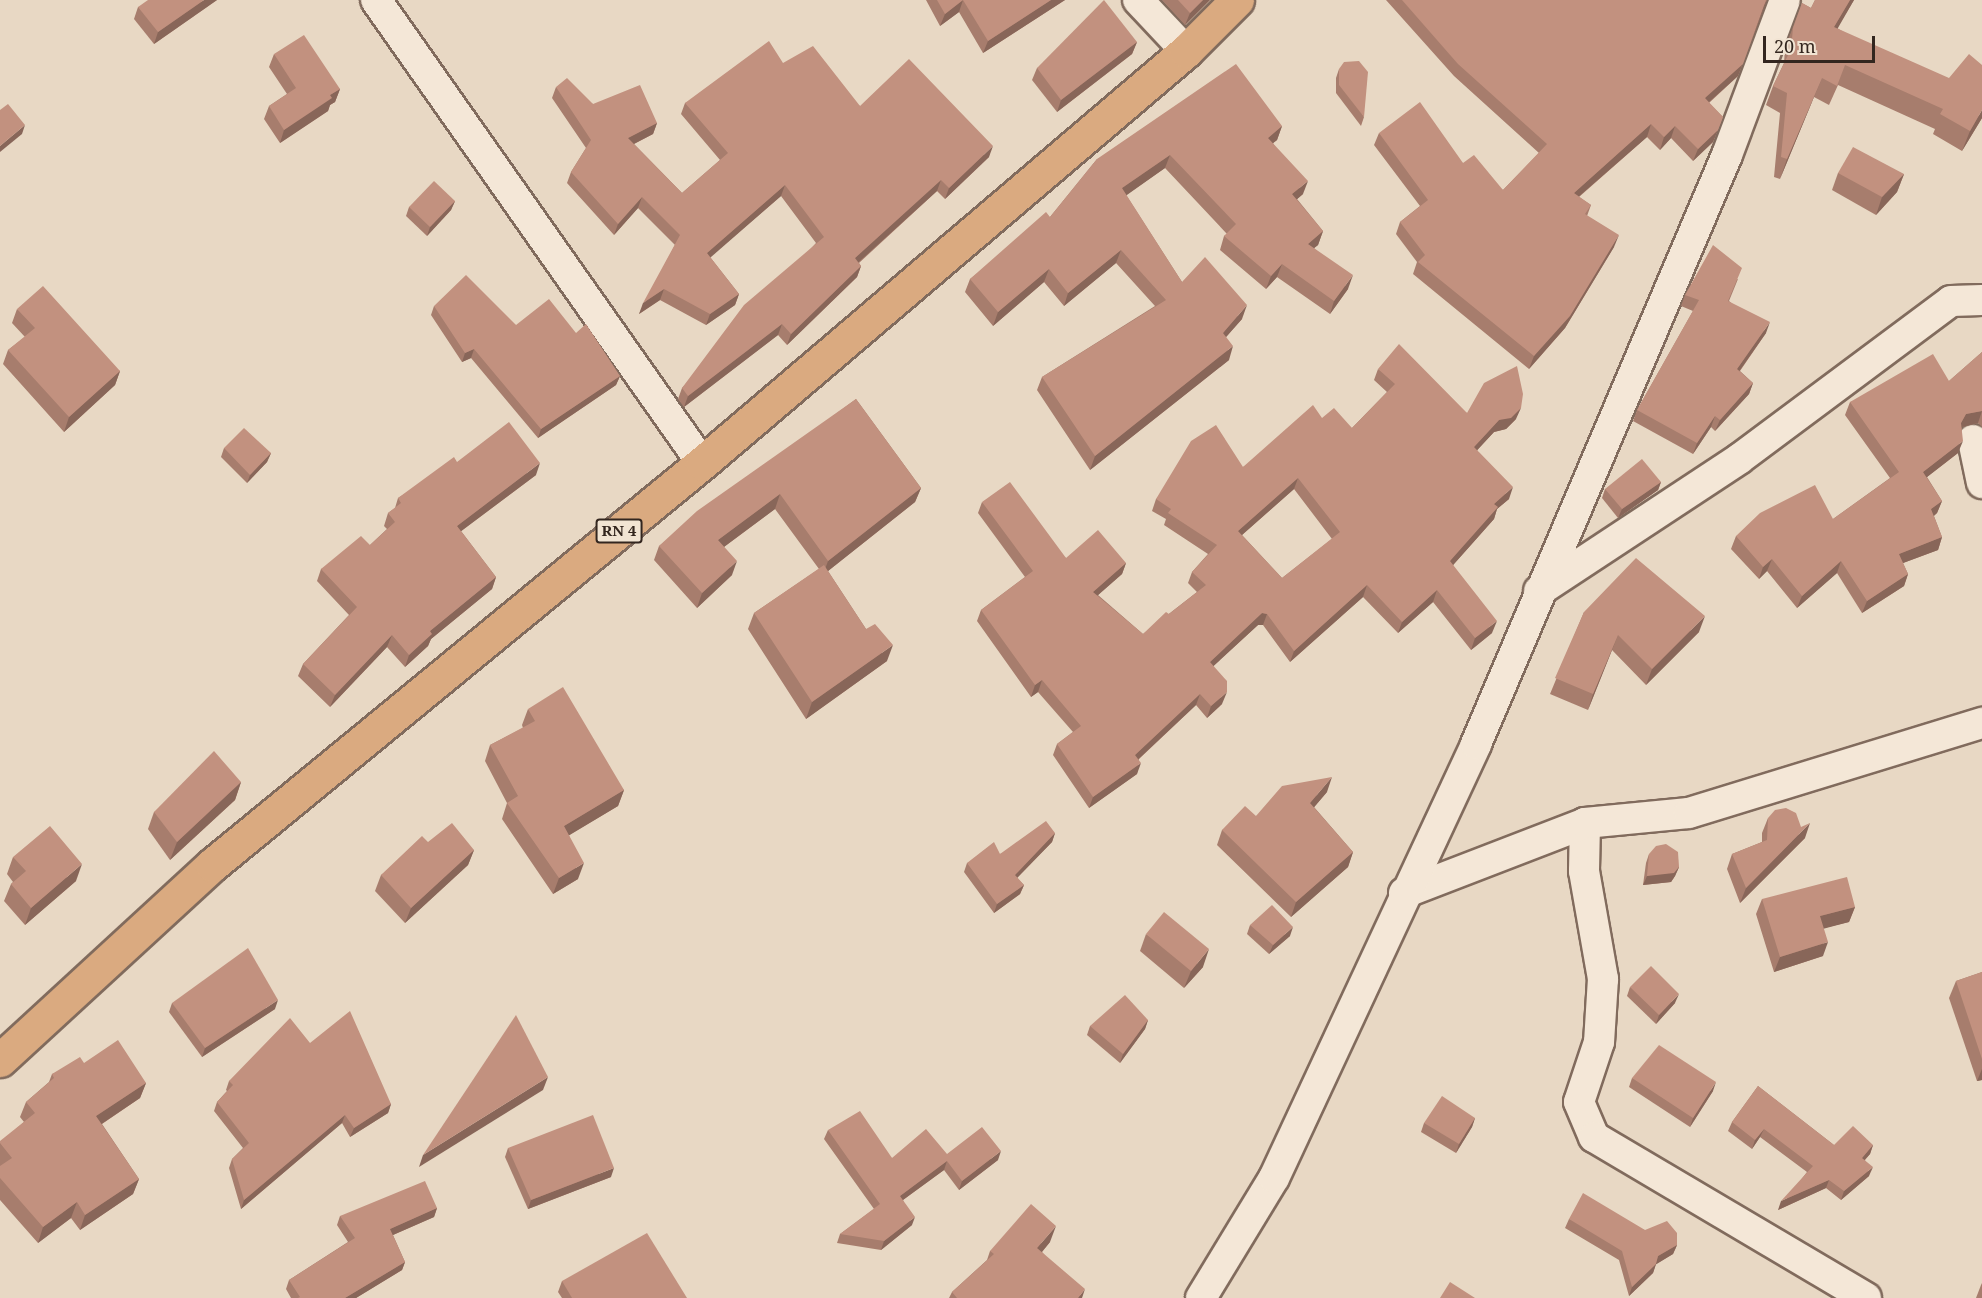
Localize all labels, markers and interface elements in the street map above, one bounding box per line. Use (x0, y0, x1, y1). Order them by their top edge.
scale bar (1766, 24, 1878, 62)
text: 20 m (1774, 34, 1816, 58)
road number: RN 4 (595, 519, 643, 543)

